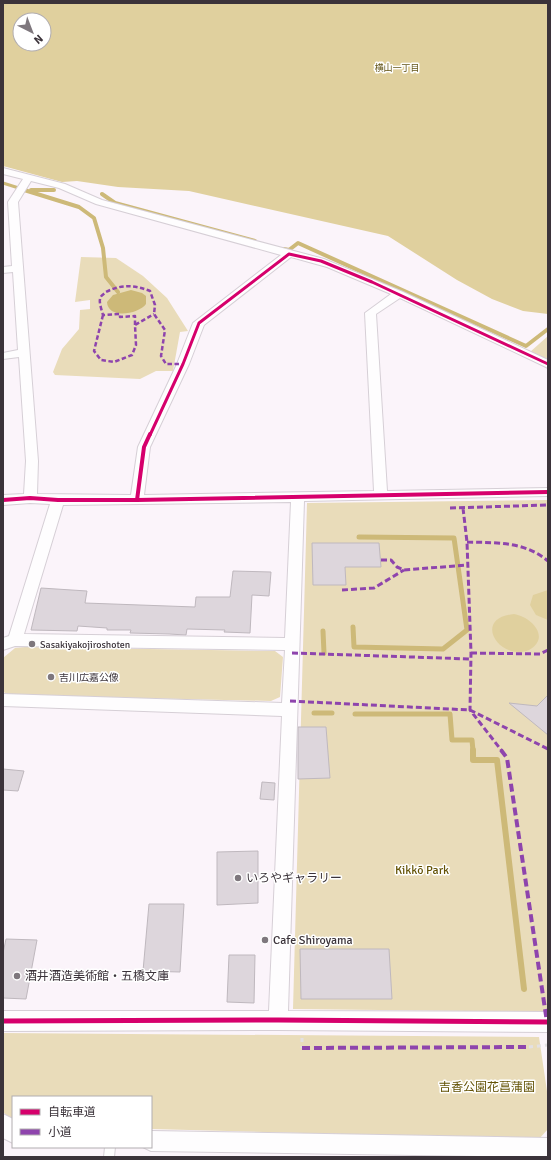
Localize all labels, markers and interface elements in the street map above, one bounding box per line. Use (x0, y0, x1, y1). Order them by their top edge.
north arrow (12, 12, 52, 52)
text: N (31, 32, 46, 46)
district label: 横山一丁目 (374, 63, 420, 74)
marker: Sasakiyakojiroshoten (27, 639, 37, 649)
place label: Sasakiyakojiroshoten (40, 639, 130, 651)
marker: 吉川広嘉公像 (46, 672, 56, 682)
place label: 吉川広嘉公像 (59, 672, 119, 684)
park label: Kikkō Park (395, 863, 449, 878)
place label: いろやギャラリー (246, 871, 342, 886)
marker: いろやギャラリー (233, 873, 243, 883)
place label: Cafe Shiroyama (273, 933, 353, 948)
marker: Cafe Shiroyama (260, 935, 270, 945)
place label: 酒井酒造美術館・五橋文庫 (25, 969, 169, 984)
marker: 酒井酒造美術館・五橋文庫 (12, 971, 22, 981)
park label: 吉香公園花菖蒲園 (439, 1080, 535, 1095)
legend (12, 1096, 152, 1148)
text: 自転車道 (48, 1105, 96, 1120)
text: 小道 (48, 1125, 72, 1140)

